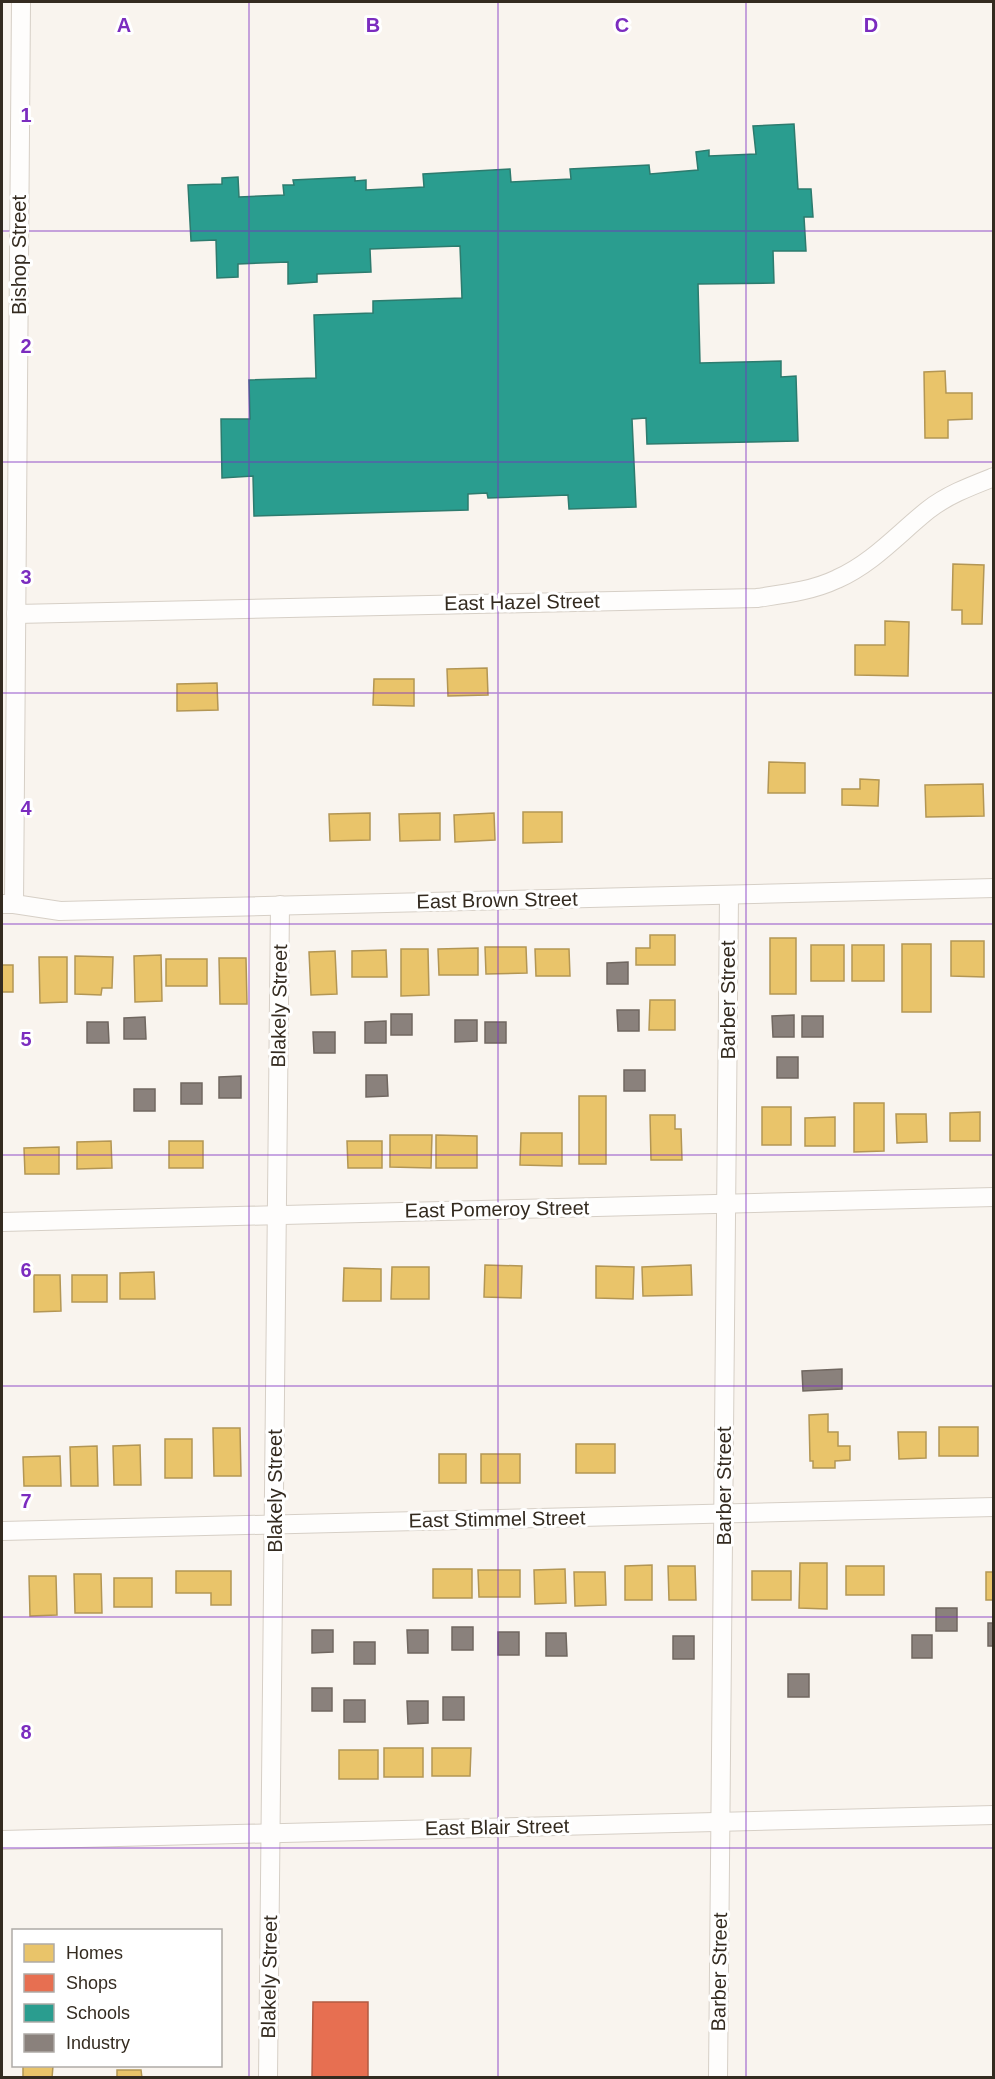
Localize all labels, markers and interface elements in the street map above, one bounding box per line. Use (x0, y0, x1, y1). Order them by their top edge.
text: A (117, 14, 131, 36)
text: B (366, 14, 380, 36)
text: C (615, 14, 629, 36)
text: D (864, 14, 878, 36)
text: 1 (20, 104, 32, 126)
street label: Bishop Street (8, 195, 30, 315)
text: 2 (20, 335, 32, 357)
text: 3 (20, 566, 32, 588)
street label: East Hazel Street (444, 590, 600, 614)
text: 4 (20, 797, 32, 819)
street label: East Brown Street (416, 888, 578, 912)
street label: Barber Street (717, 940, 739, 1059)
street label: Blakely Street (267, 944, 291, 1068)
text: 5 (20, 1028, 32, 1050)
street label: East Pomeroy Street (405, 1196, 590, 1222)
text: 6 (20, 1259, 32, 1281)
street label: Barber Street (713, 1426, 735, 1545)
street label: Blakely Street (264, 1429, 286, 1553)
text: 7 (20, 1490, 32, 1512)
street label: East Stimmel Street (408, 1506, 586, 1532)
text: 8 (20, 1721, 32, 1743)
street label: East Blair Street (425, 1815, 570, 1839)
street label: Barber Street (707, 1912, 731, 2032)
street label: Blakely Street (257, 1915, 281, 2039)
legend (12, 1929, 222, 2067)
text: Homes (66, 1943, 123, 1963)
text: Shops (66, 1973, 117, 1993)
text: Schools (66, 2003, 130, 2023)
text: Industry (66, 2033, 130, 2053)

